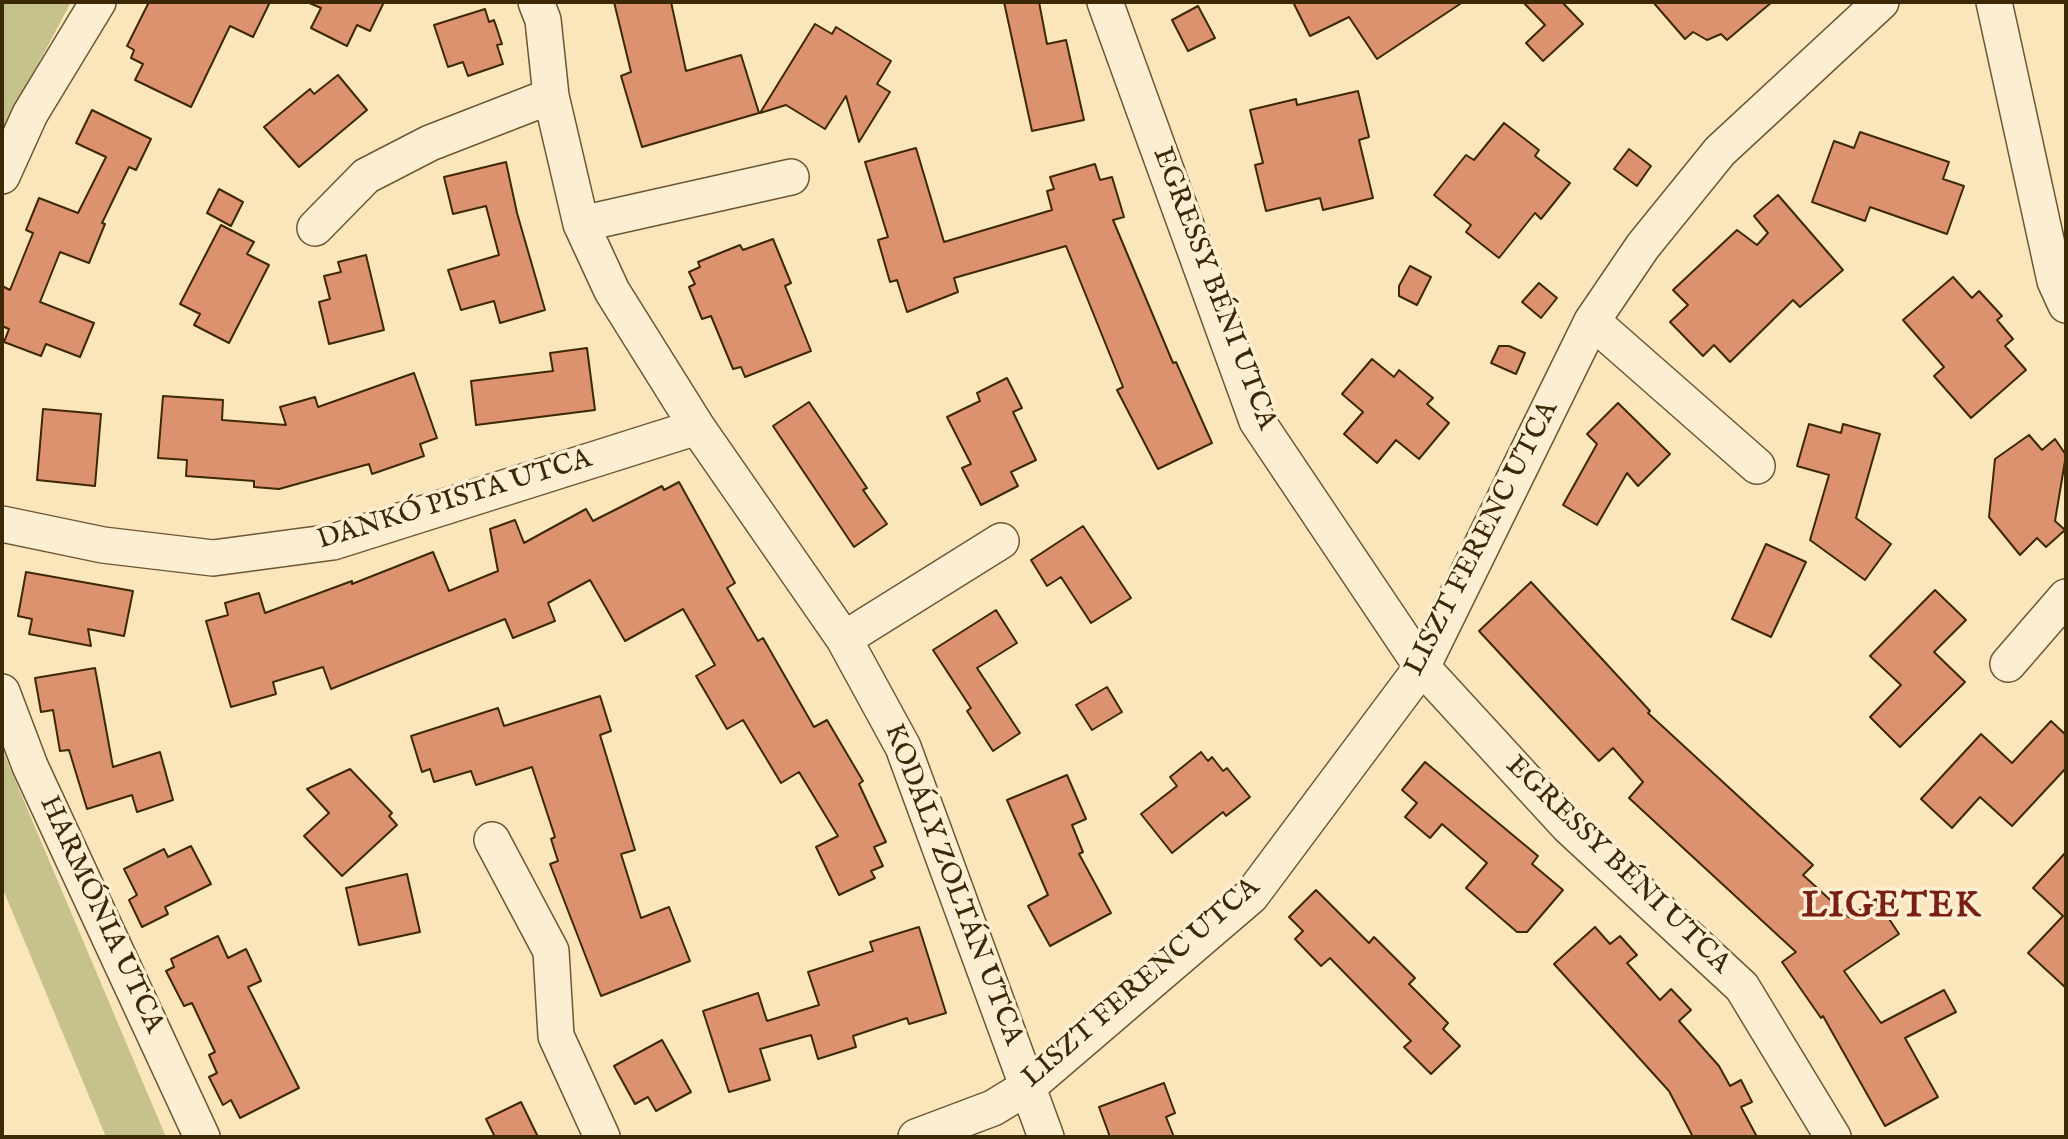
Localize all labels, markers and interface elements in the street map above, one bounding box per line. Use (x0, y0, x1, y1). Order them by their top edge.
street label: EGRESSY BÉNI UTCA (1144, 143, 1282, 435)
street label: LISZT FERENC UTCA (1399, 396, 1567, 682)
street label: DANKÓ PISTA UTCA (314, 443, 596, 559)
street label: KODÁLY ZOLTÁN UTCA (875, 720, 1029, 1050)
street label: EGRESSY BÉNI UTCA (1498, 750, 1736, 982)
street label: HARMÓNIA UTCA (30, 791, 170, 1039)
street label: LISZT FERENC UTCA (1016, 872, 1268, 1096)
district label: LIGETEK (1803, 888, 1981, 930)

